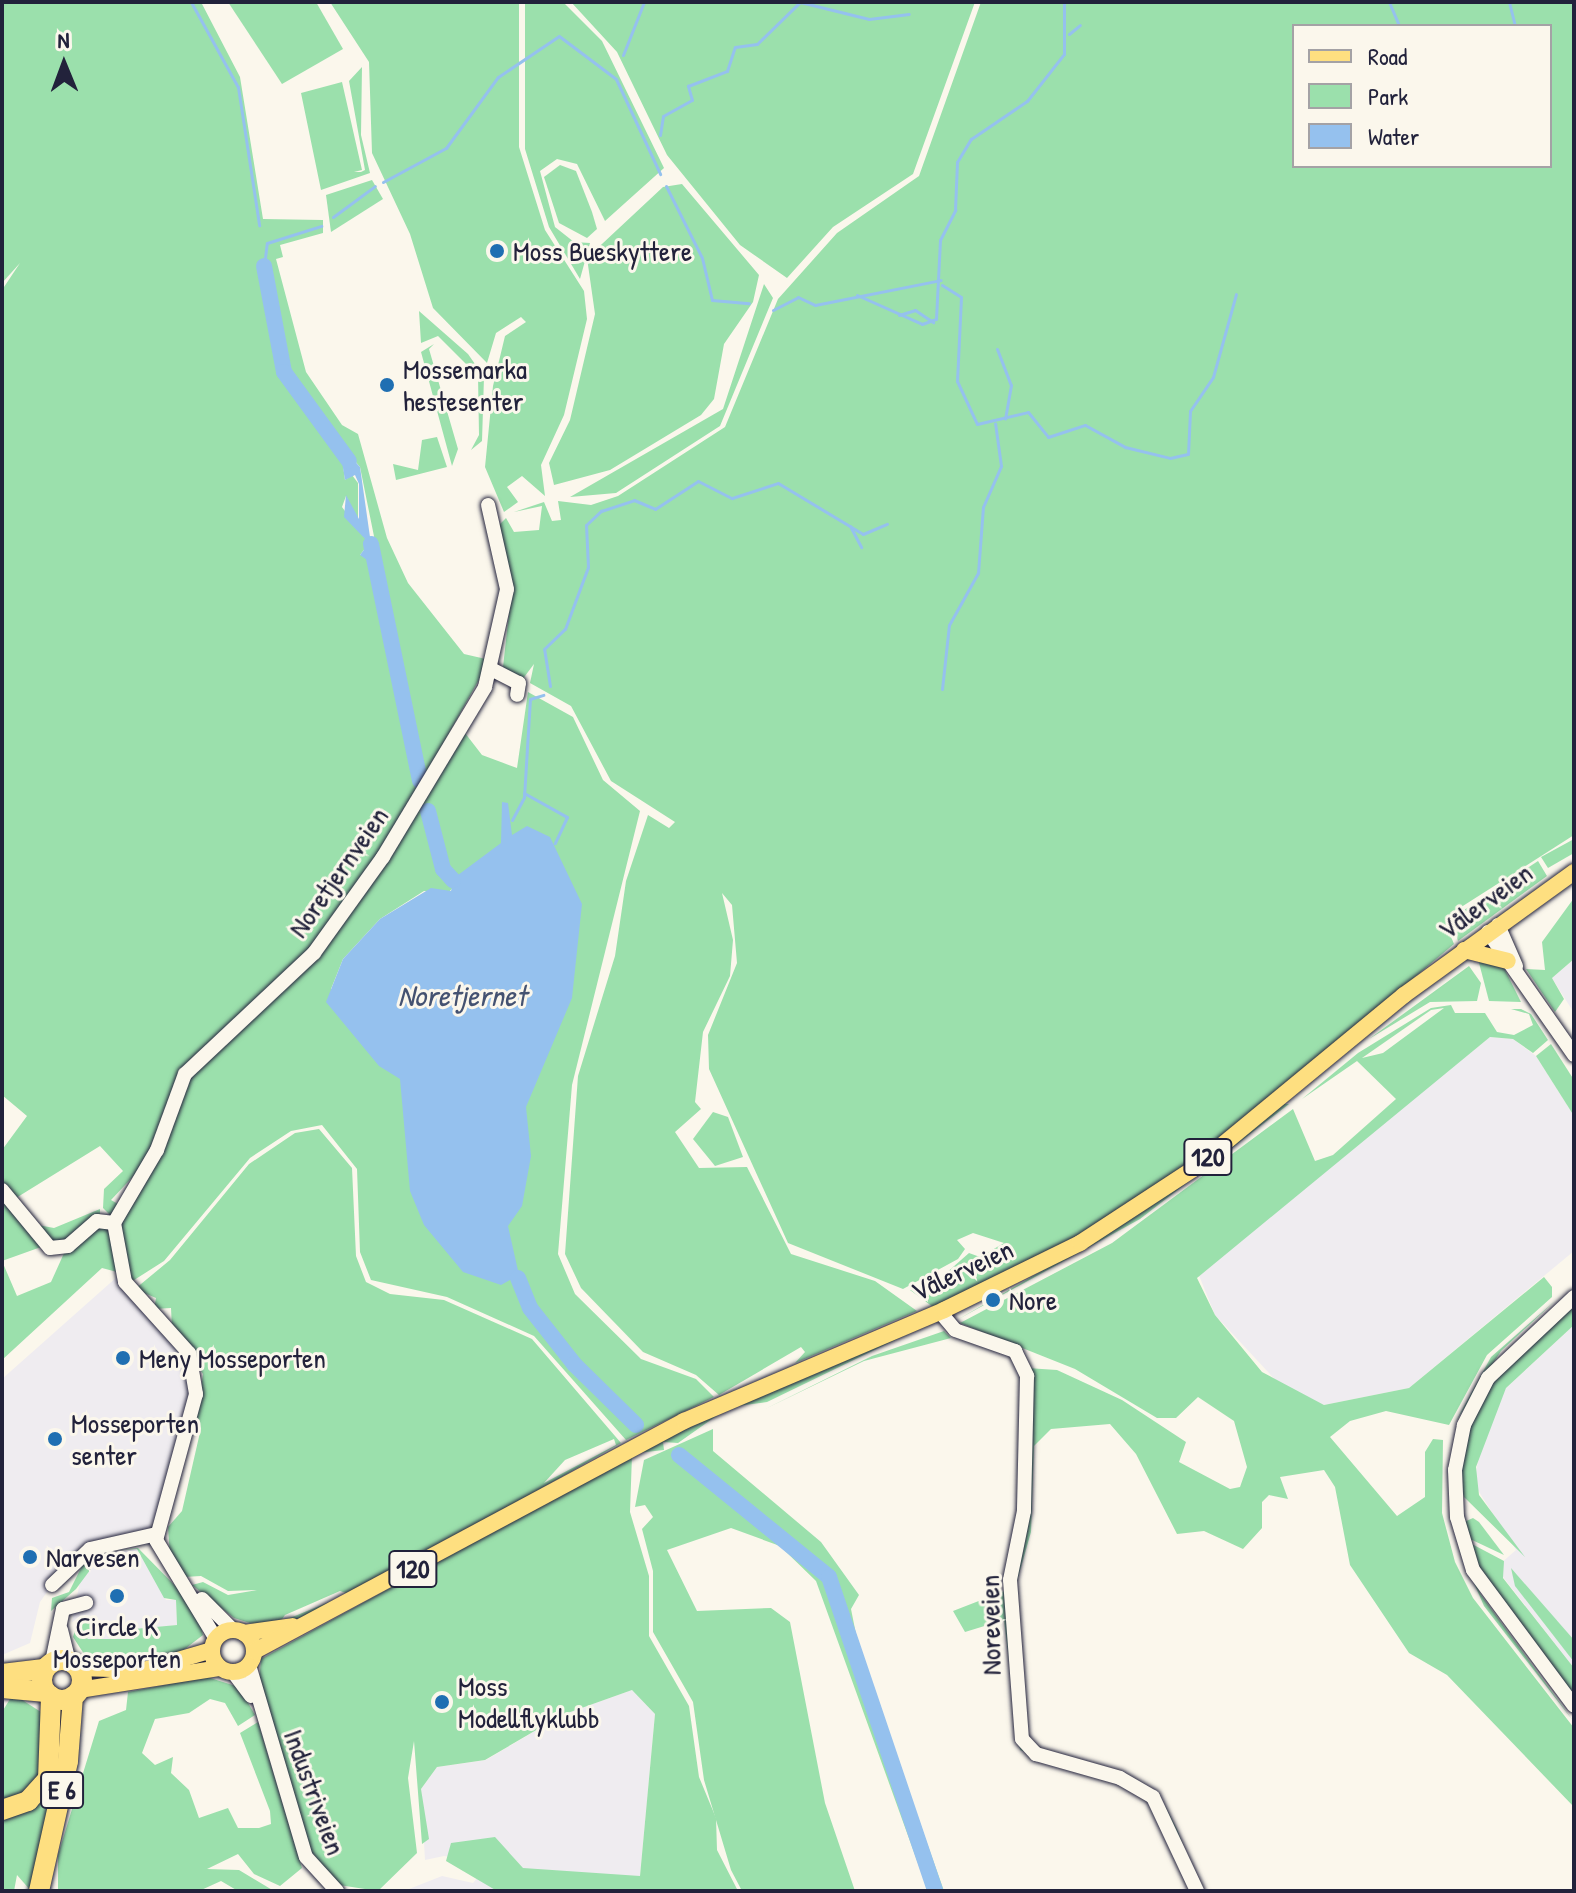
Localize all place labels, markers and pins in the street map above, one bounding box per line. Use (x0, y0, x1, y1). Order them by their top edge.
place label: Moss Bueskyttere (513, 234, 692, 268)
marker: Moss Bueskyttere (488, 242, 506, 260)
place label: Mossemarka hestesenter (403, 352, 527, 418)
marker: Mossemarka hestesenter (378, 376, 396, 394)
place label: Nore (1009, 1283, 1057, 1317)
marker: Nore (984, 1291, 1002, 1309)
place label: Meny Mosseporten (139, 1341, 326, 1375)
marker: Meny Mosseporten (114, 1349, 132, 1367)
place label: Mosseporten senter (71, 1406, 199, 1472)
marker: Mosseporten senter (46, 1430, 64, 1448)
place label: Narvesen (46, 1540, 140, 1574)
marker: Narvesen (21, 1548, 39, 1566)
marker: Circle K Mosseporten (108, 1587, 126, 1605)
place label: Circle K Mosseporten (53, 1609, 181, 1675)
place label: Moss Modellflyklubb (458, 1669, 600, 1735)
marker: Moss Modellflyklubb (433, 1693, 451, 1711)

